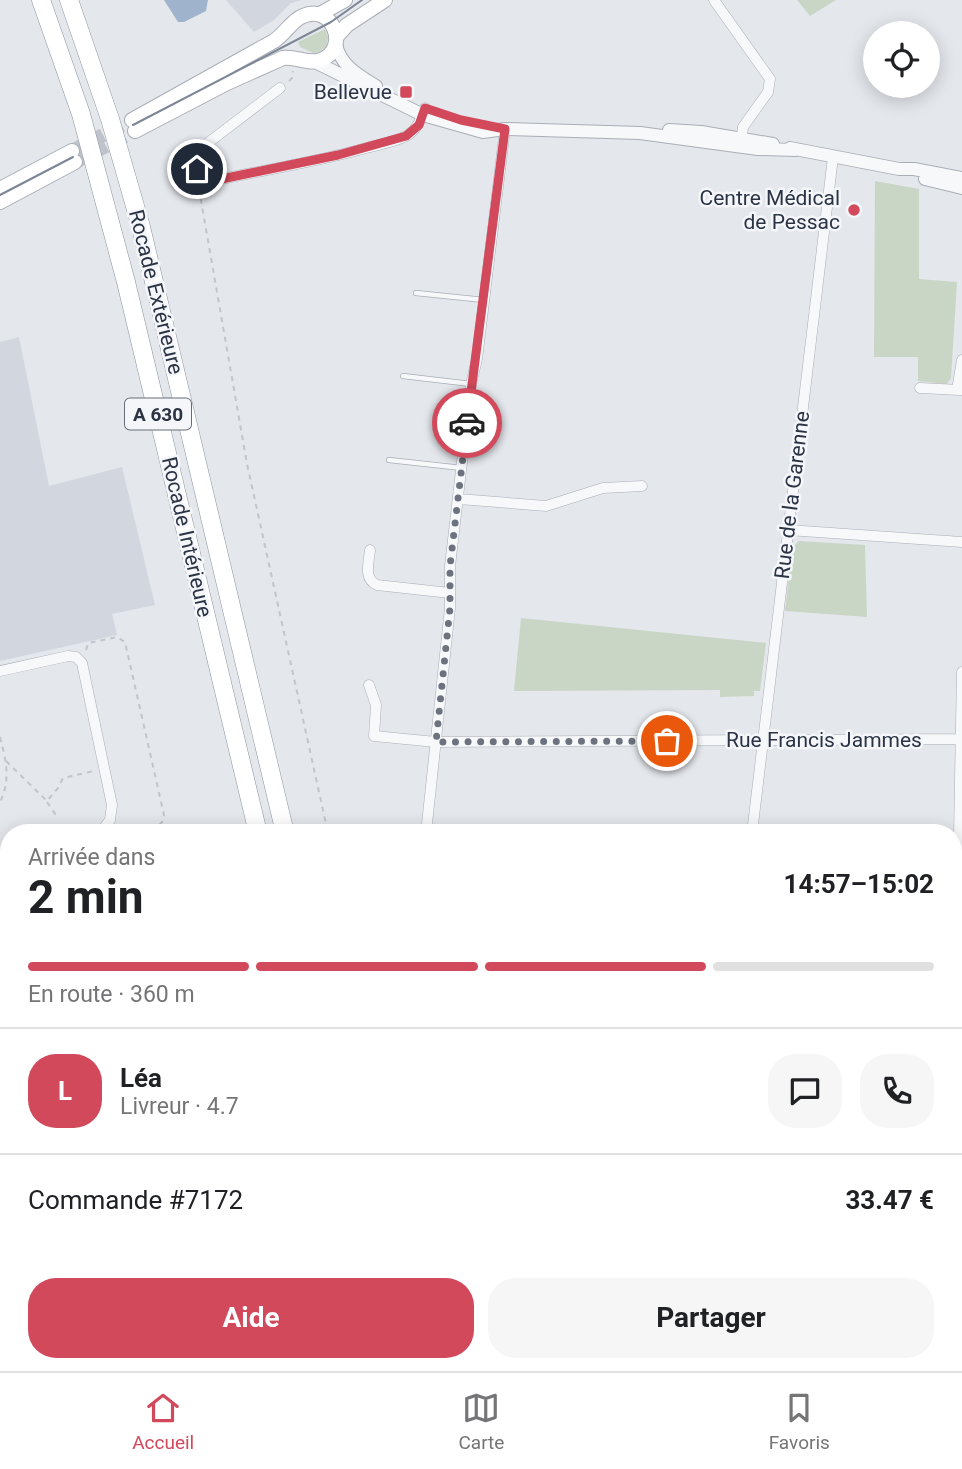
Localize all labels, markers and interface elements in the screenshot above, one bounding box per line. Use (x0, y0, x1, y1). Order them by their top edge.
map controls (863, 21, 940, 98)
button: locate (863, 21, 940, 98)
place label: Bellevue (314, 80, 392, 104)
marker: Bellevue (398, 84, 414, 100)
pin (167, 139, 227, 199)
icon: home (178, 150, 216, 188)
place label: Centre Médical de Pessac (700, 186, 840, 234)
marker: Centre Médical de Pessac (846, 202, 862, 218)
street label: Rocade Extérieure (124, 207, 188, 377)
courier (432, 388, 502, 458)
road number: A 630 (125, 398, 191, 430)
icon: car (448, 404, 486, 442)
street label: Rue de la Garenne (770, 410, 814, 580)
street label: Rocade Intérieure (157, 454, 217, 620)
pin (637, 711, 697, 771)
icon: bag (648, 722, 686, 760)
street label: Rue Francis Jammes (726, 728, 922, 752)
text: Arrivée dans (28, 844, 155, 871)
text: 14:57–15:02 (784, 869, 934, 899)
text: 2 min (28, 870, 144, 924)
text: En route · 360 m (28, 981, 195, 1008)
button: chat (768, 1054, 842, 1128)
button: phone (860, 1054, 934, 1128)
text: Léa (120, 1063, 162, 1093)
text: L (58, 1076, 72, 1106)
text: Livreur · 4.7 (120, 1093, 239, 1120)
text: Commande #7172 (28, 1185, 243, 1215)
text: 33.47 € (845, 1185, 934, 1215)
button: Aide (28, 1278, 474, 1358)
button: Partager (488, 1278, 934, 1358)
tab: Accueil (132, 1389, 194, 1454)
tab: Carte (459, 1389, 504, 1454)
tab: Favoris (769, 1389, 830, 1454)

